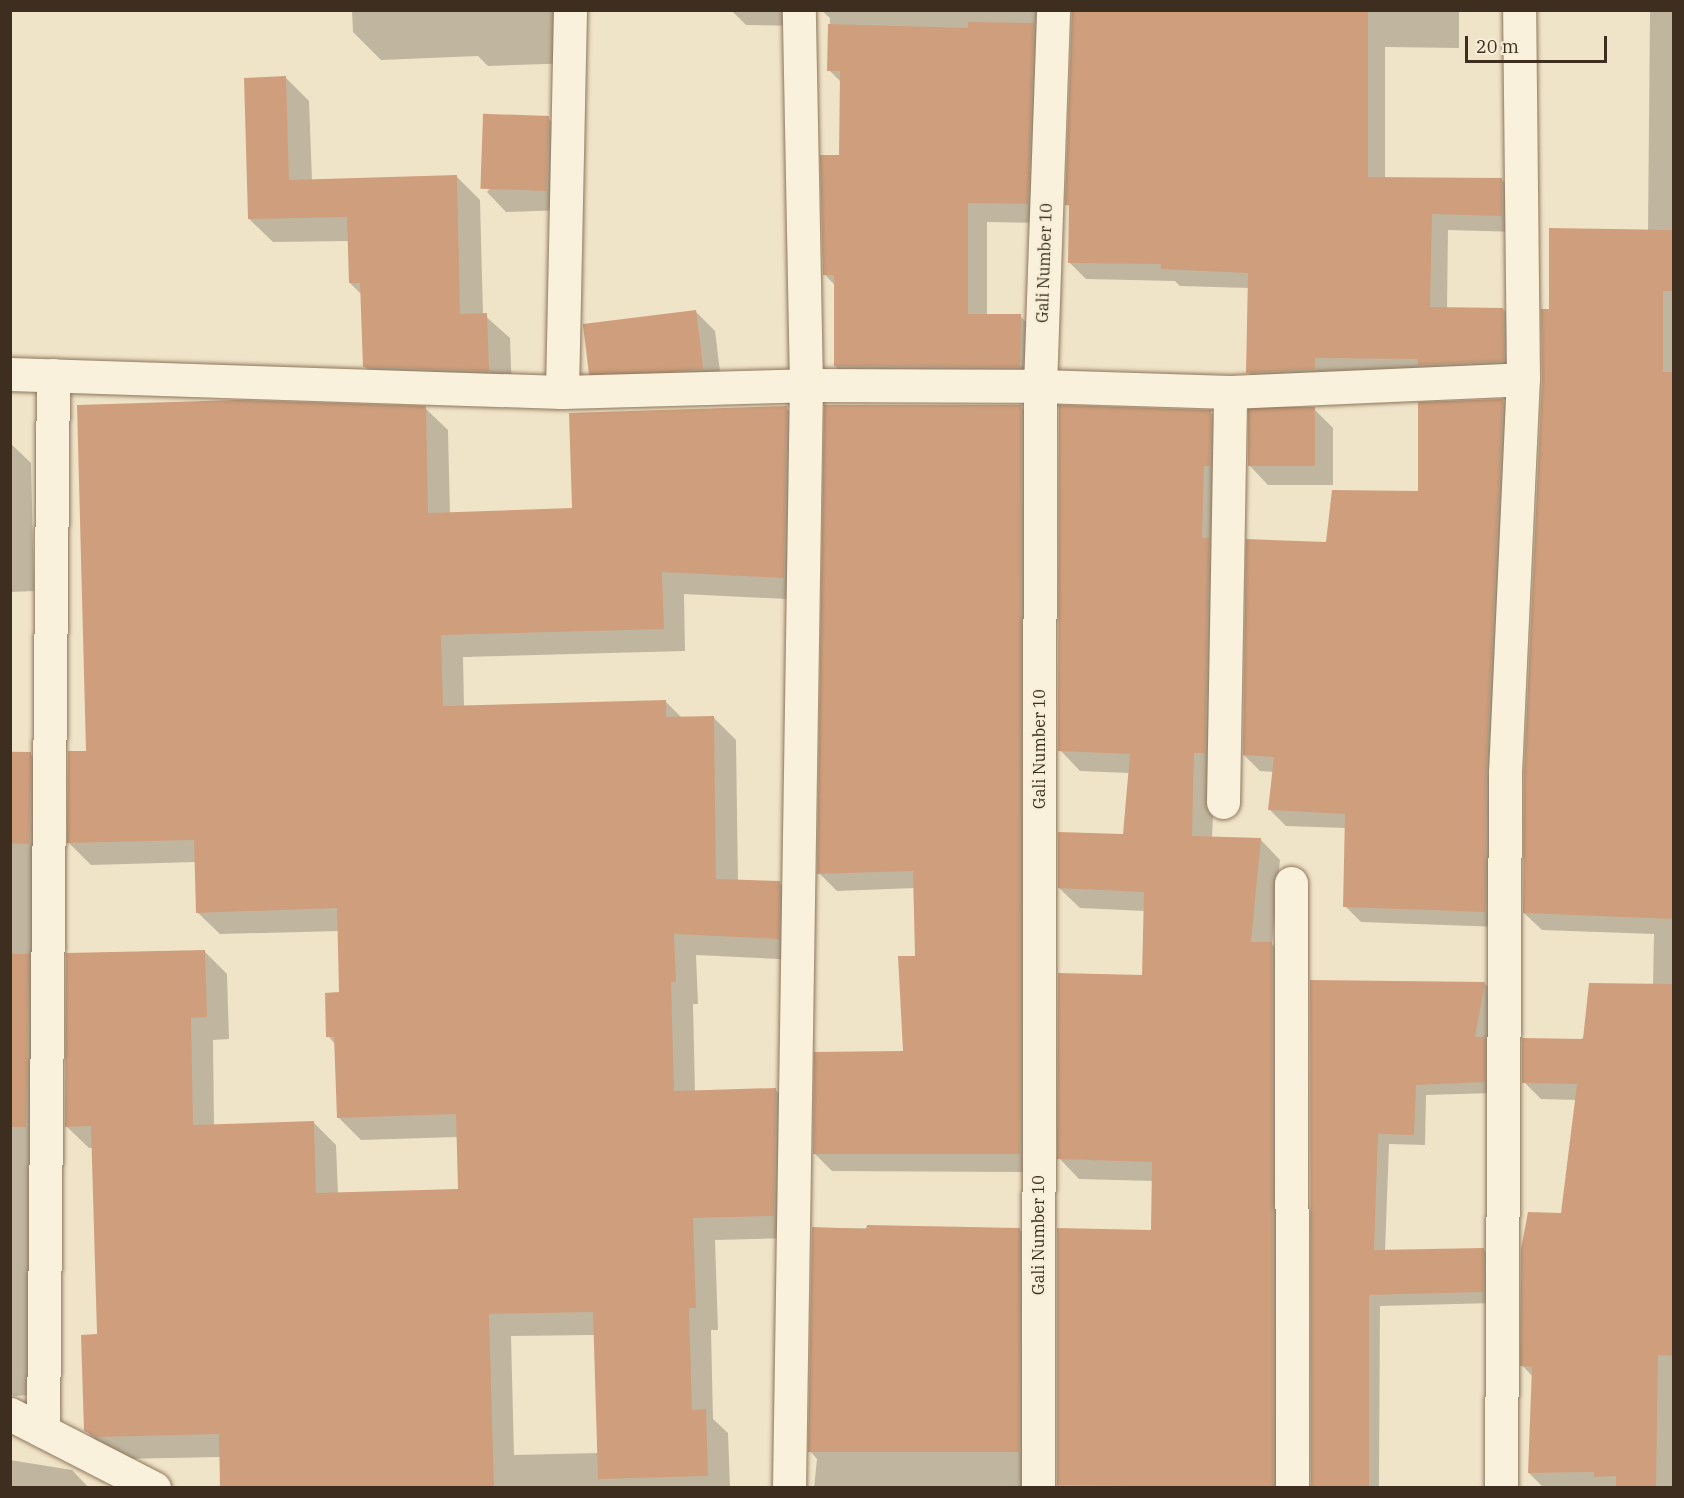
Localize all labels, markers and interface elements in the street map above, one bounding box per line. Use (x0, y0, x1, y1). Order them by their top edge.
scale bar (1468, 24, 1610, 62)
text: 20 m (1476, 35, 1519, 58)
street label: Gali Number 10 (1032, 203, 1056, 323)
street label: Gali Number 10 (1029, 689, 1049, 809)
street label: Gali Number 10 (1028, 1175, 1048, 1295)

